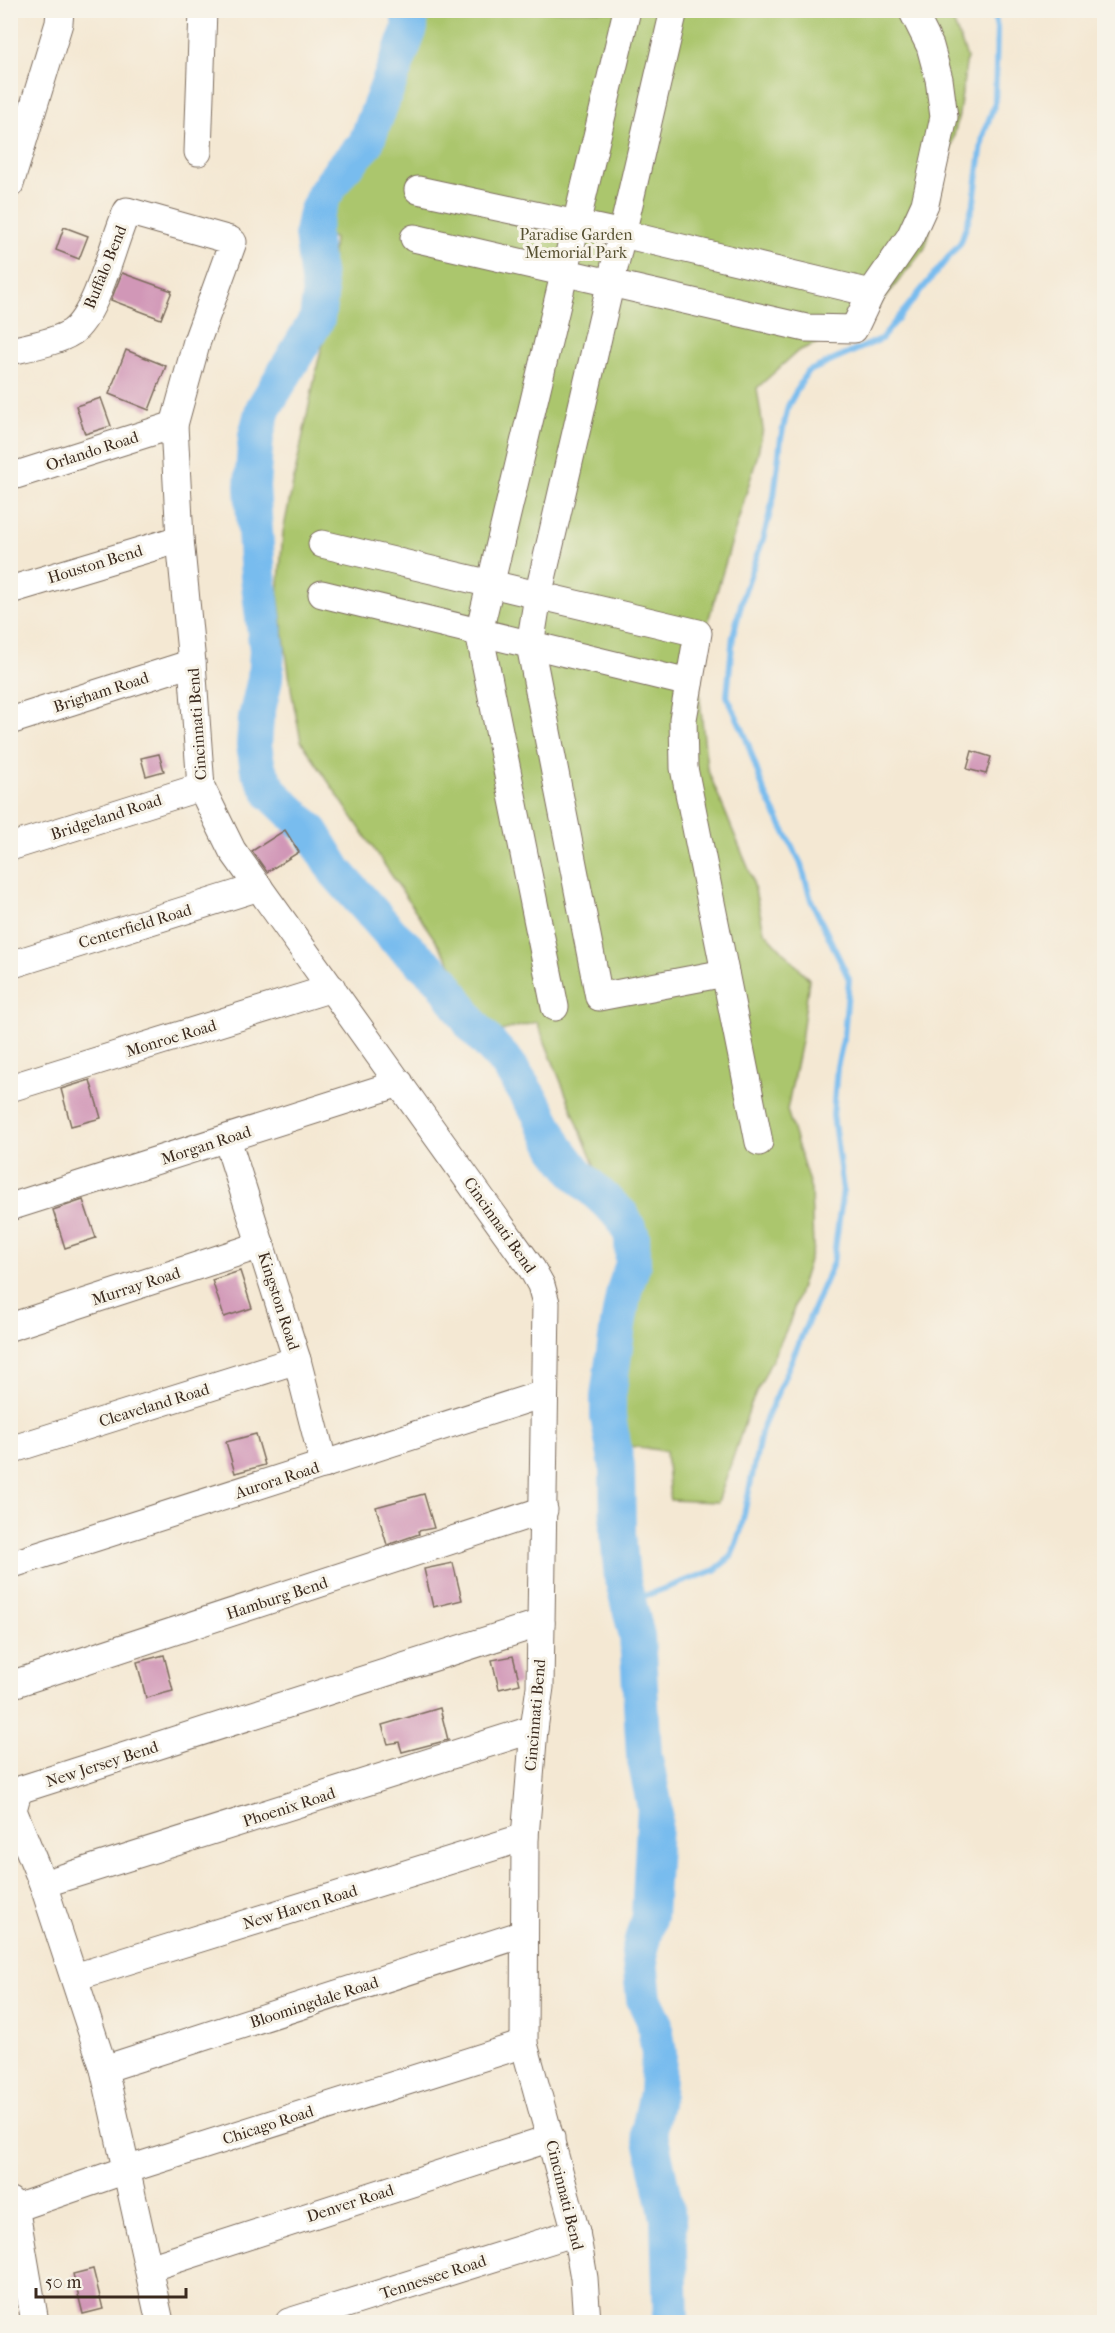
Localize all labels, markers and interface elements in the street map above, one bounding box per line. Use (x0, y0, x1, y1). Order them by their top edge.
street label: Buffalo Bend (80, 222, 130, 312)
park label: Paradise Garden Memorial Park (519, 225, 633, 262)
street label: Orlando Road (43, 427, 141, 475)
street label: Houston Bend (45, 540, 145, 587)
street label: Cincinnati Bend (184, 667, 210, 781)
street label: Brigham Road (51, 668, 151, 716)
street label: Bridgeland Road (48, 790, 164, 844)
street label: Centerfield Road (76, 900, 194, 952)
street label: Monroe Road (124, 1015, 219, 1061)
street label: Morgan Road (159, 1121, 254, 1168)
street label: Cincinnati Bend (460, 1173, 540, 1277)
street label: Kingston Road (254, 1249, 304, 1353)
street label: Murray Road (89, 1263, 183, 1309)
street label: Cleaveland Road (96, 1379, 212, 1431)
street label: Aurora Road (232, 1457, 322, 1503)
street label: Hamburg Bend (224, 1573, 330, 1623)
street label: Cincinnati Bend (521, 1658, 549, 1772)
street label: New Jersey Bend (43, 1737, 161, 1791)
street label: Phoenix Road (240, 1783, 338, 1831)
street label: New Haven Road (240, 1880, 360, 1933)
street label: Bloomingdale Road (247, 1972, 381, 2032)
street label: Chicago Road (220, 2101, 316, 2149)
street label: Cincinnati Bend (542, 2138, 588, 2252)
street label: Denver Road (304, 2180, 396, 2226)
street label: Tennessee Road (378, 2251, 489, 2303)
scale bar (36, 2261, 186, 2299)
text: 50 m (45, 2272, 82, 2293)

